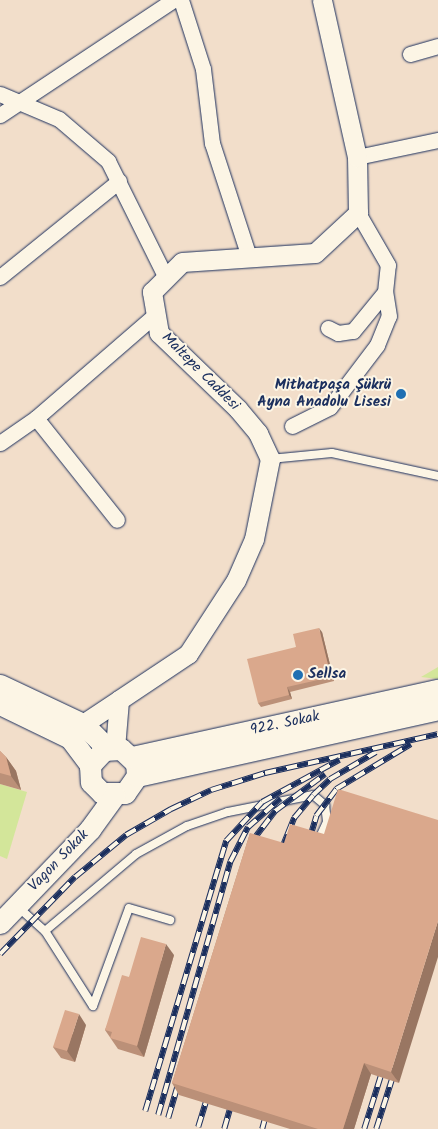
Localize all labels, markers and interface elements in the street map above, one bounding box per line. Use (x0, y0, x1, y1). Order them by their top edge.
street label: Maltepe Caddesi (157, 329, 243, 415)
place label: Mithatpaşa Şükrü Ayna Anadolu Lisesi (257, 376, 391, 411)
marker: Mithatpaşa Şükrü Ayna Anadolu Lisesi (395, 388, 407, 400)
place label: Sellsa (308, 666, 346, 684)
marker: Sellsa (292, 669, 304, 681)
street label: 922. Sokak (249, 708, 321, 740)
street label: Vagon Sokak (25, 826, 93, 896)

